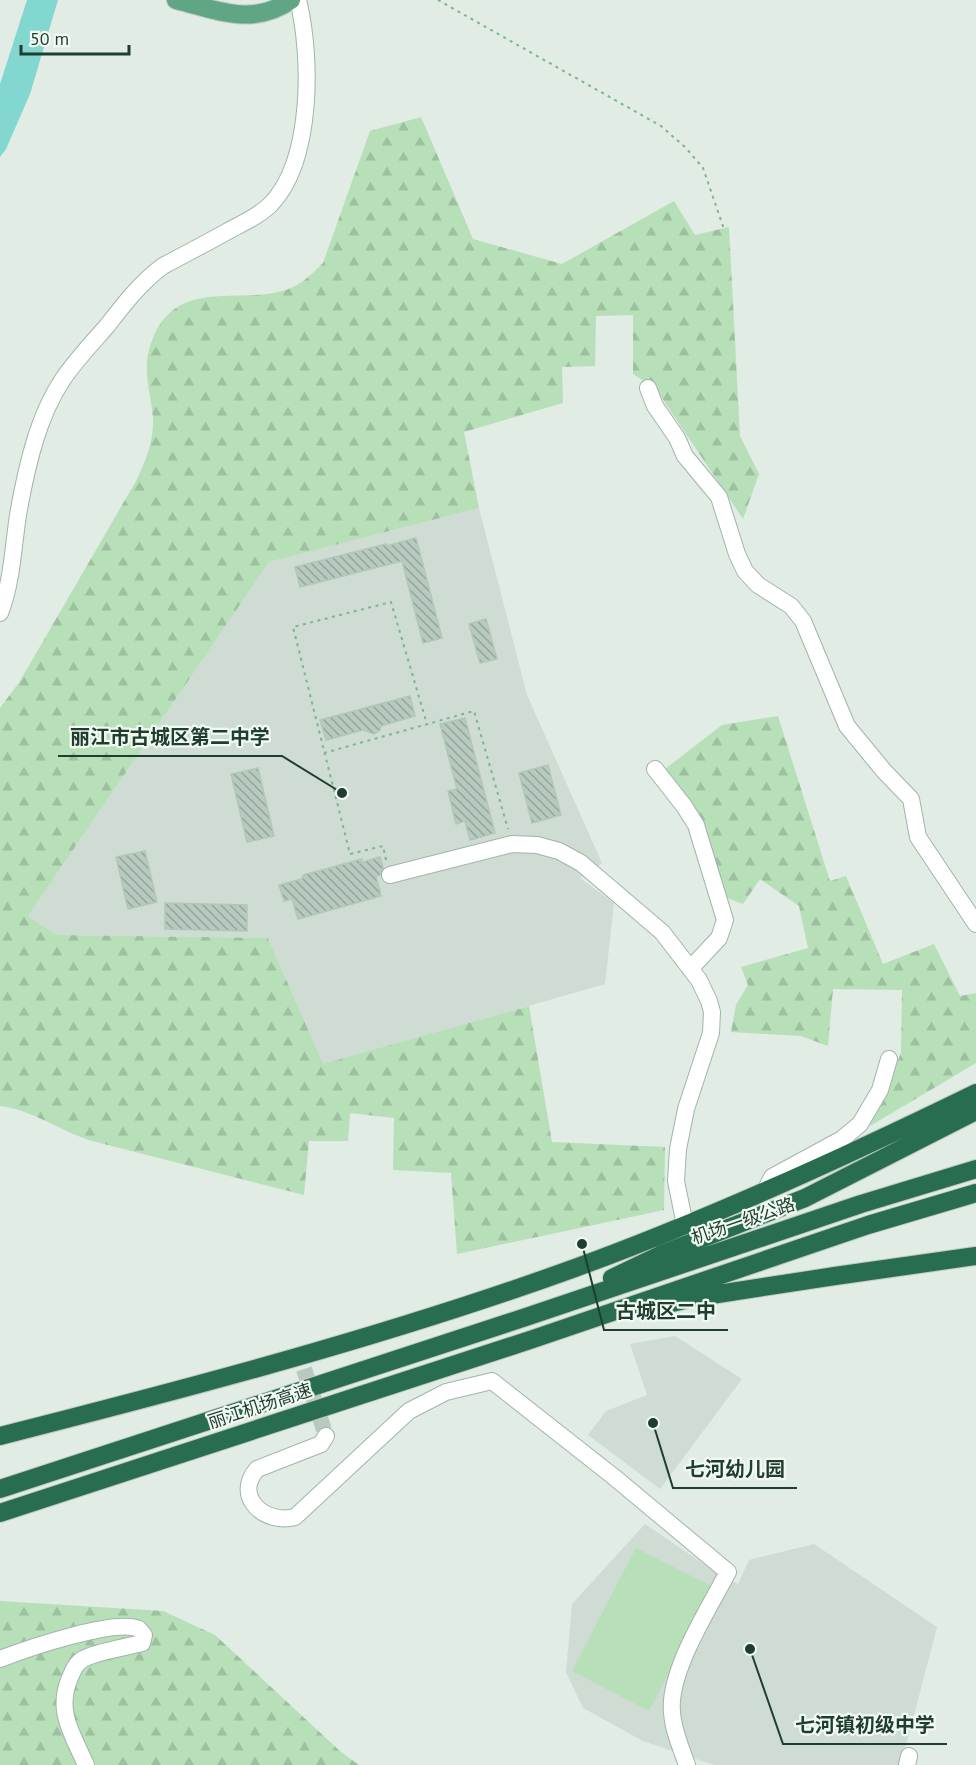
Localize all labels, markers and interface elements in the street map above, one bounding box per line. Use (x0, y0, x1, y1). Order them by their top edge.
scale bar (21, 18, 129, 56)
text: 50 m (30, 27, 69, 50)
callout: 丽江市古城区第二中学 (58, 718, 282, 756)
text: 丽江市古城区第二中学 (70, 724, 270, 750)
street label: 机场一级公路 (688, 1192, 798, 1249)
callout: 古城区二中 (604, 1292, 728, 1330)
text: 古城区二中 (616, 1298, 716, 1324)
street label: 丽江机场高速 (205, 1378, 315, 1433)
callout: 七河幼儿园 (673, 1450, 797, 1488)
text: 七河幼儿园 (685, 1456, 785, 1482)
callout: 七河镇初级中学 (783, 1706, 947, 1744)
text: 七河镇初级中学 (795, 1712, 935, 1738)

